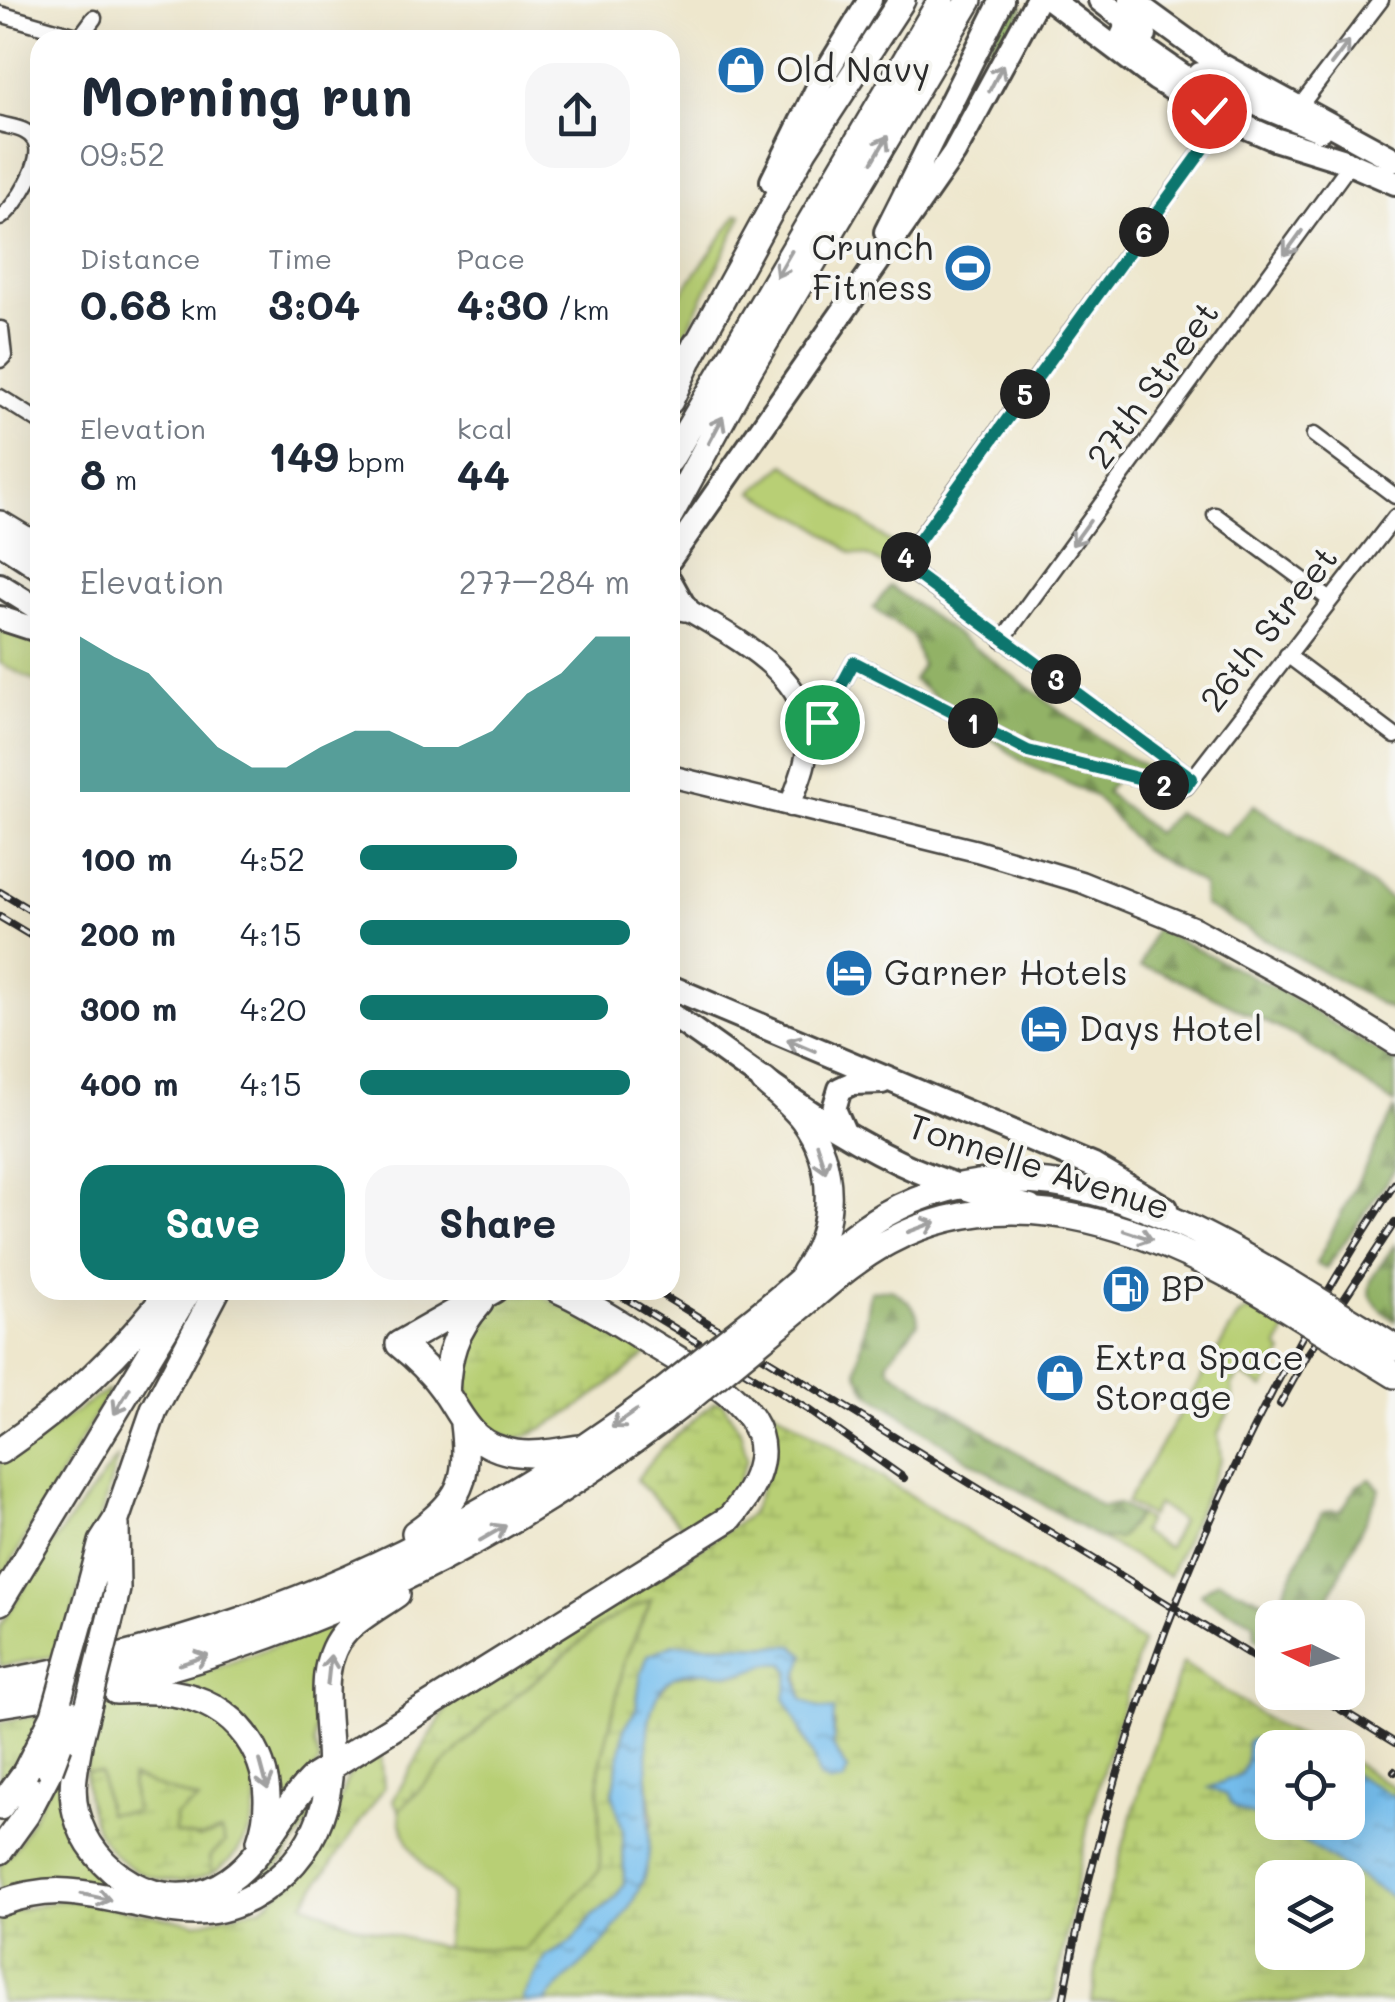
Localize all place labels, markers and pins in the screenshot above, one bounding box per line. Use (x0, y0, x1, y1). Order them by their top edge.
shop icon: Old Navy (715, 44, 767, 96)
place label: Old Navy (776, 45, 930, 91)
pin (1167, 69, 1252, 154)
pin: 6 (1119, 207, 1169, 257)
place label: Crunch Fitness (812, 223, 933, 309)
sports icon: Crunch Fitness (942, 242, 994, 294)
pin: 5 (1000, 369, 1050, 419)
pin: 4 (881, 532, 931, 582)
pin: 3 (1031, 654, 1081, 704)
pin (780, 680, 865, 765)
pin: 1 (948, 698, 998, 748)
pin: 2 (1139, 760, 1189, 810)
hotel icon: Garner Hotels (823, 947, 875, 999)
place label: Garner Hotels (884, 948, 1128, 994)
hotel icon: Days Hotel (1018, 1003, 1070, 1055)
place label: Days Hotel (1079, 1004, 1263, 1050)
fuel station icon: BP (1100, 1263, 1152, 1315)
place label: BP (1161, 1264, 1204, 1310)
place label: Extra Space Storage (1095, 1333, 1304, 1419)
shop icon: Extra Space Storage (1034, 1352, 1086, 1404)

